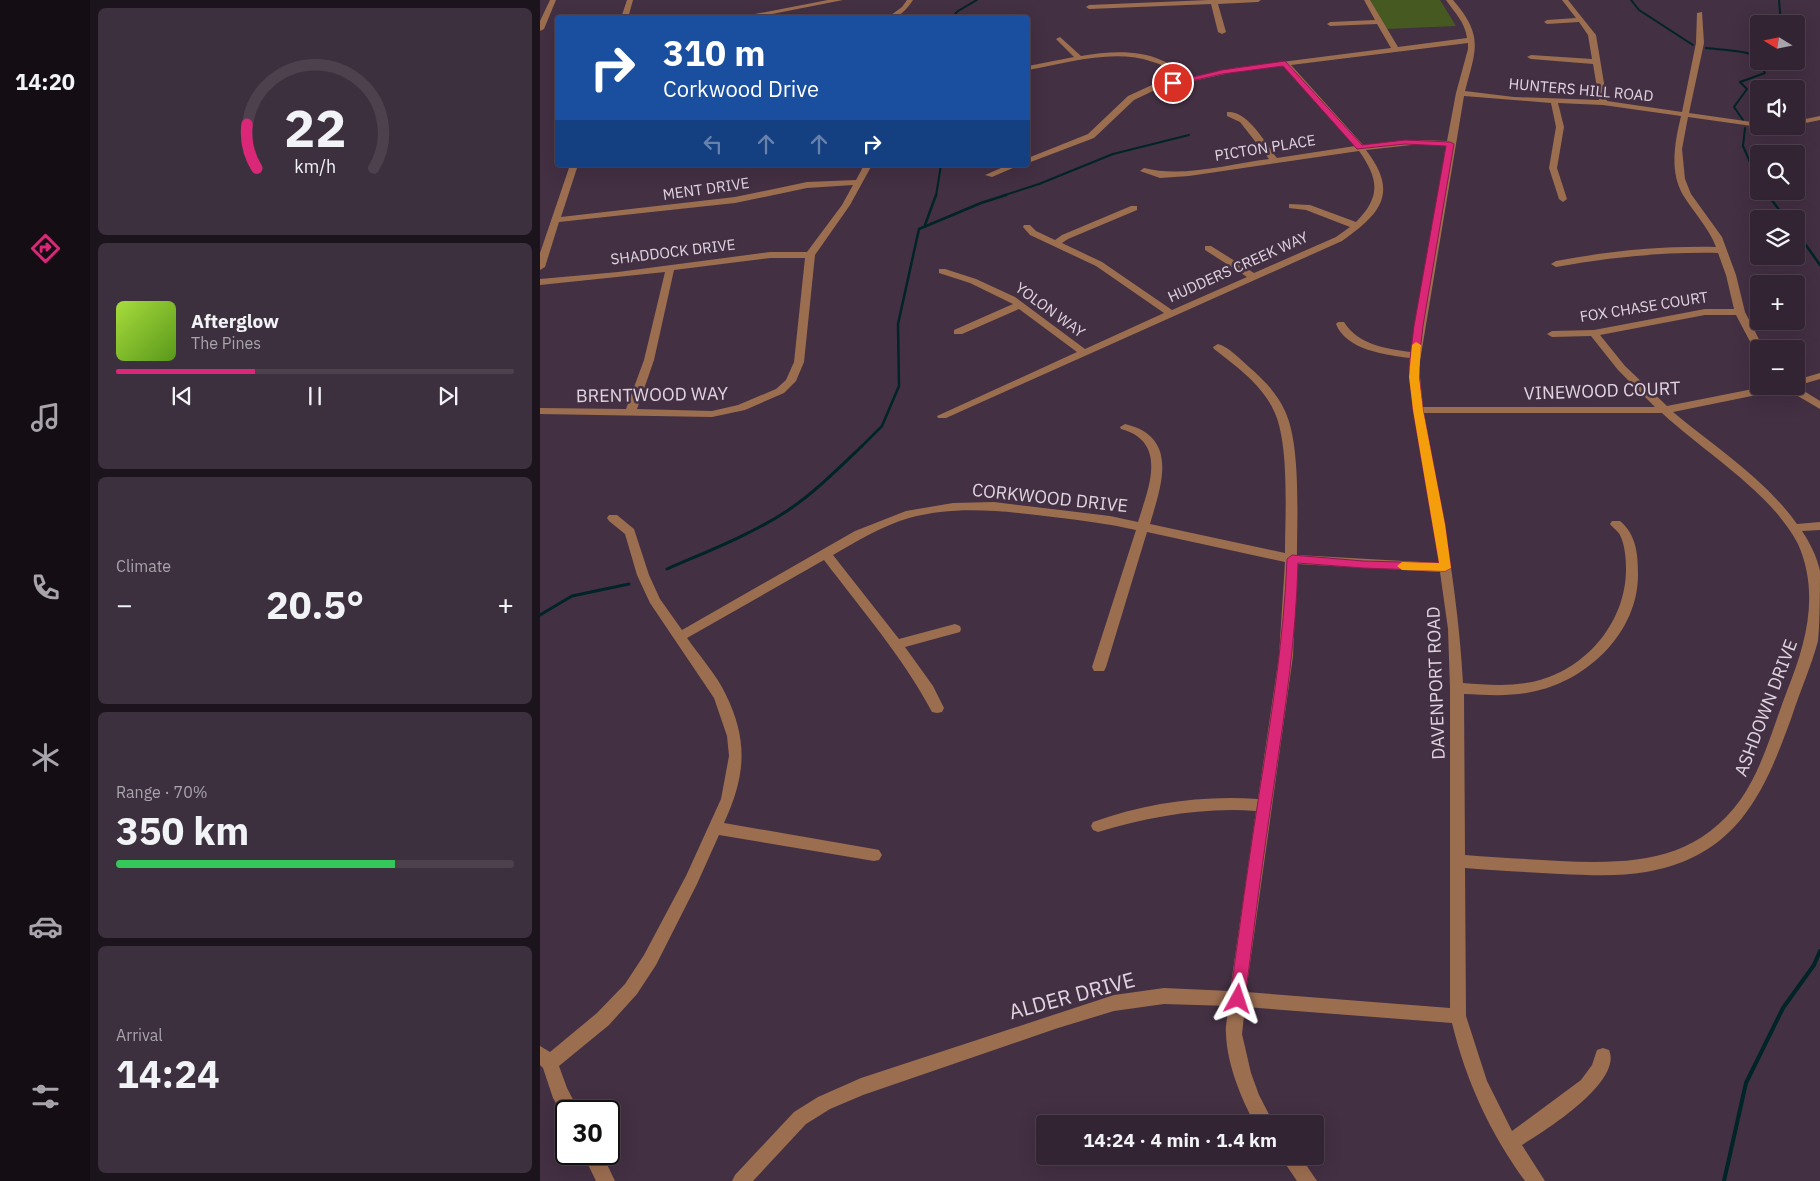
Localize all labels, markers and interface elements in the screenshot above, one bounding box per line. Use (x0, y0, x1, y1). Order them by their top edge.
north arrow (1750, 15, 1805, 70)
map controls (1750, 15, 1805, 395)
text: 310 m (663, 30, 766, 76)
icon: right (580, 35, 645, 100)
pin (1152, 62, 1194, 104)
text: 14:20 (15, 67, 75, 96)
icon: arrive (1159, 69, 1187, 97)
text: Corkwood Drive (663, 74, 819, 103)
street label: HUNTERS HILL ROAD (1508, 74, 1654, 105)
button: sound (1750, 80, 1805, 135)
text: 22 (284, 94, 346, 161)
icon: left (699, 130, 727, 158)
icon: ahead (752, 130, 780, 158)
icon: ahead (805, 130, 833, 158)
icon: right (858, 130, 886, 158)
street label: PICTON PLACE (1213, 130, 1317, 165)
button: search (1750, 145, 1805, 200)
text: km/h (294, 155, 336, 178)
street label: MENT DRIVE (661, 173, 750, 204)
button: layers (1750, 210, 1805, 265)
street label: HUDDERS CREEK WAY (1165, 227, 1311, 306)
icon: directions (28, 231, 63, 266)
street label: SHADDOCK DRIVE (609, 234, 736, 269)
button: + (1750, 275, 1805, 330)
street label: YOLON WAY (1012, 278, 1089, 341)
street label: FOX CHASE COURT (1578, 287, 1710, 326)
text: Afterglow (191, 309, 279, 333)
text: The Pines (191, 333, 261, 353)
button: − (1750, 340, 1805, 395)
street label: VINEWOOD COURT (1523, 376, 1681, 405)
icon: previous (168, 382, 196, 410)
icon: pause (301, 382, 329, 410)
icon: next (434, 382, 462, 410)
street label: BRENTWOOD WAY (576, 382, 729, 407)
icon: music (28, 400, 63, 435)
street label: CORKWOOD DRIVE (971, 478, 1129, 517)
text: Climate (116, 556, 171, 576)
icon: phone (28, 570, 63, 605)
text: 20.5° (266, 580, 364, 629)
text: − (116, 586, 133, 623)
text: + (497, 586, 514, 623)
street label: DAVENPORT ROAD (1421, 606, 1450, 760)
street label: ASHDOWN DRIVE (1729, 636, 1802, 780)
icon: climate (28, 740, 63, 775)
text: Range · 70% (116, 782, 208, 802)
text: 350 km (116, 806, 249, 855)
icon: car (28, 909, 63, 944)
street label: ALDER DRIVE (1005, 965, 1138, 1025)
position arrow (1211, 972, 1263, 1024)
text: Arrival (116, 1025, 163, 1045)
text: 14:24 (116, 1049, 220, 1098)
icon: filters (28, 1079, 63, 1114)
speed limit sign: 30 (555, 1100, 620, 1165)
text: 14:24 · 4 min · 1.4 km (1083, 1128, 1277, 1152)

